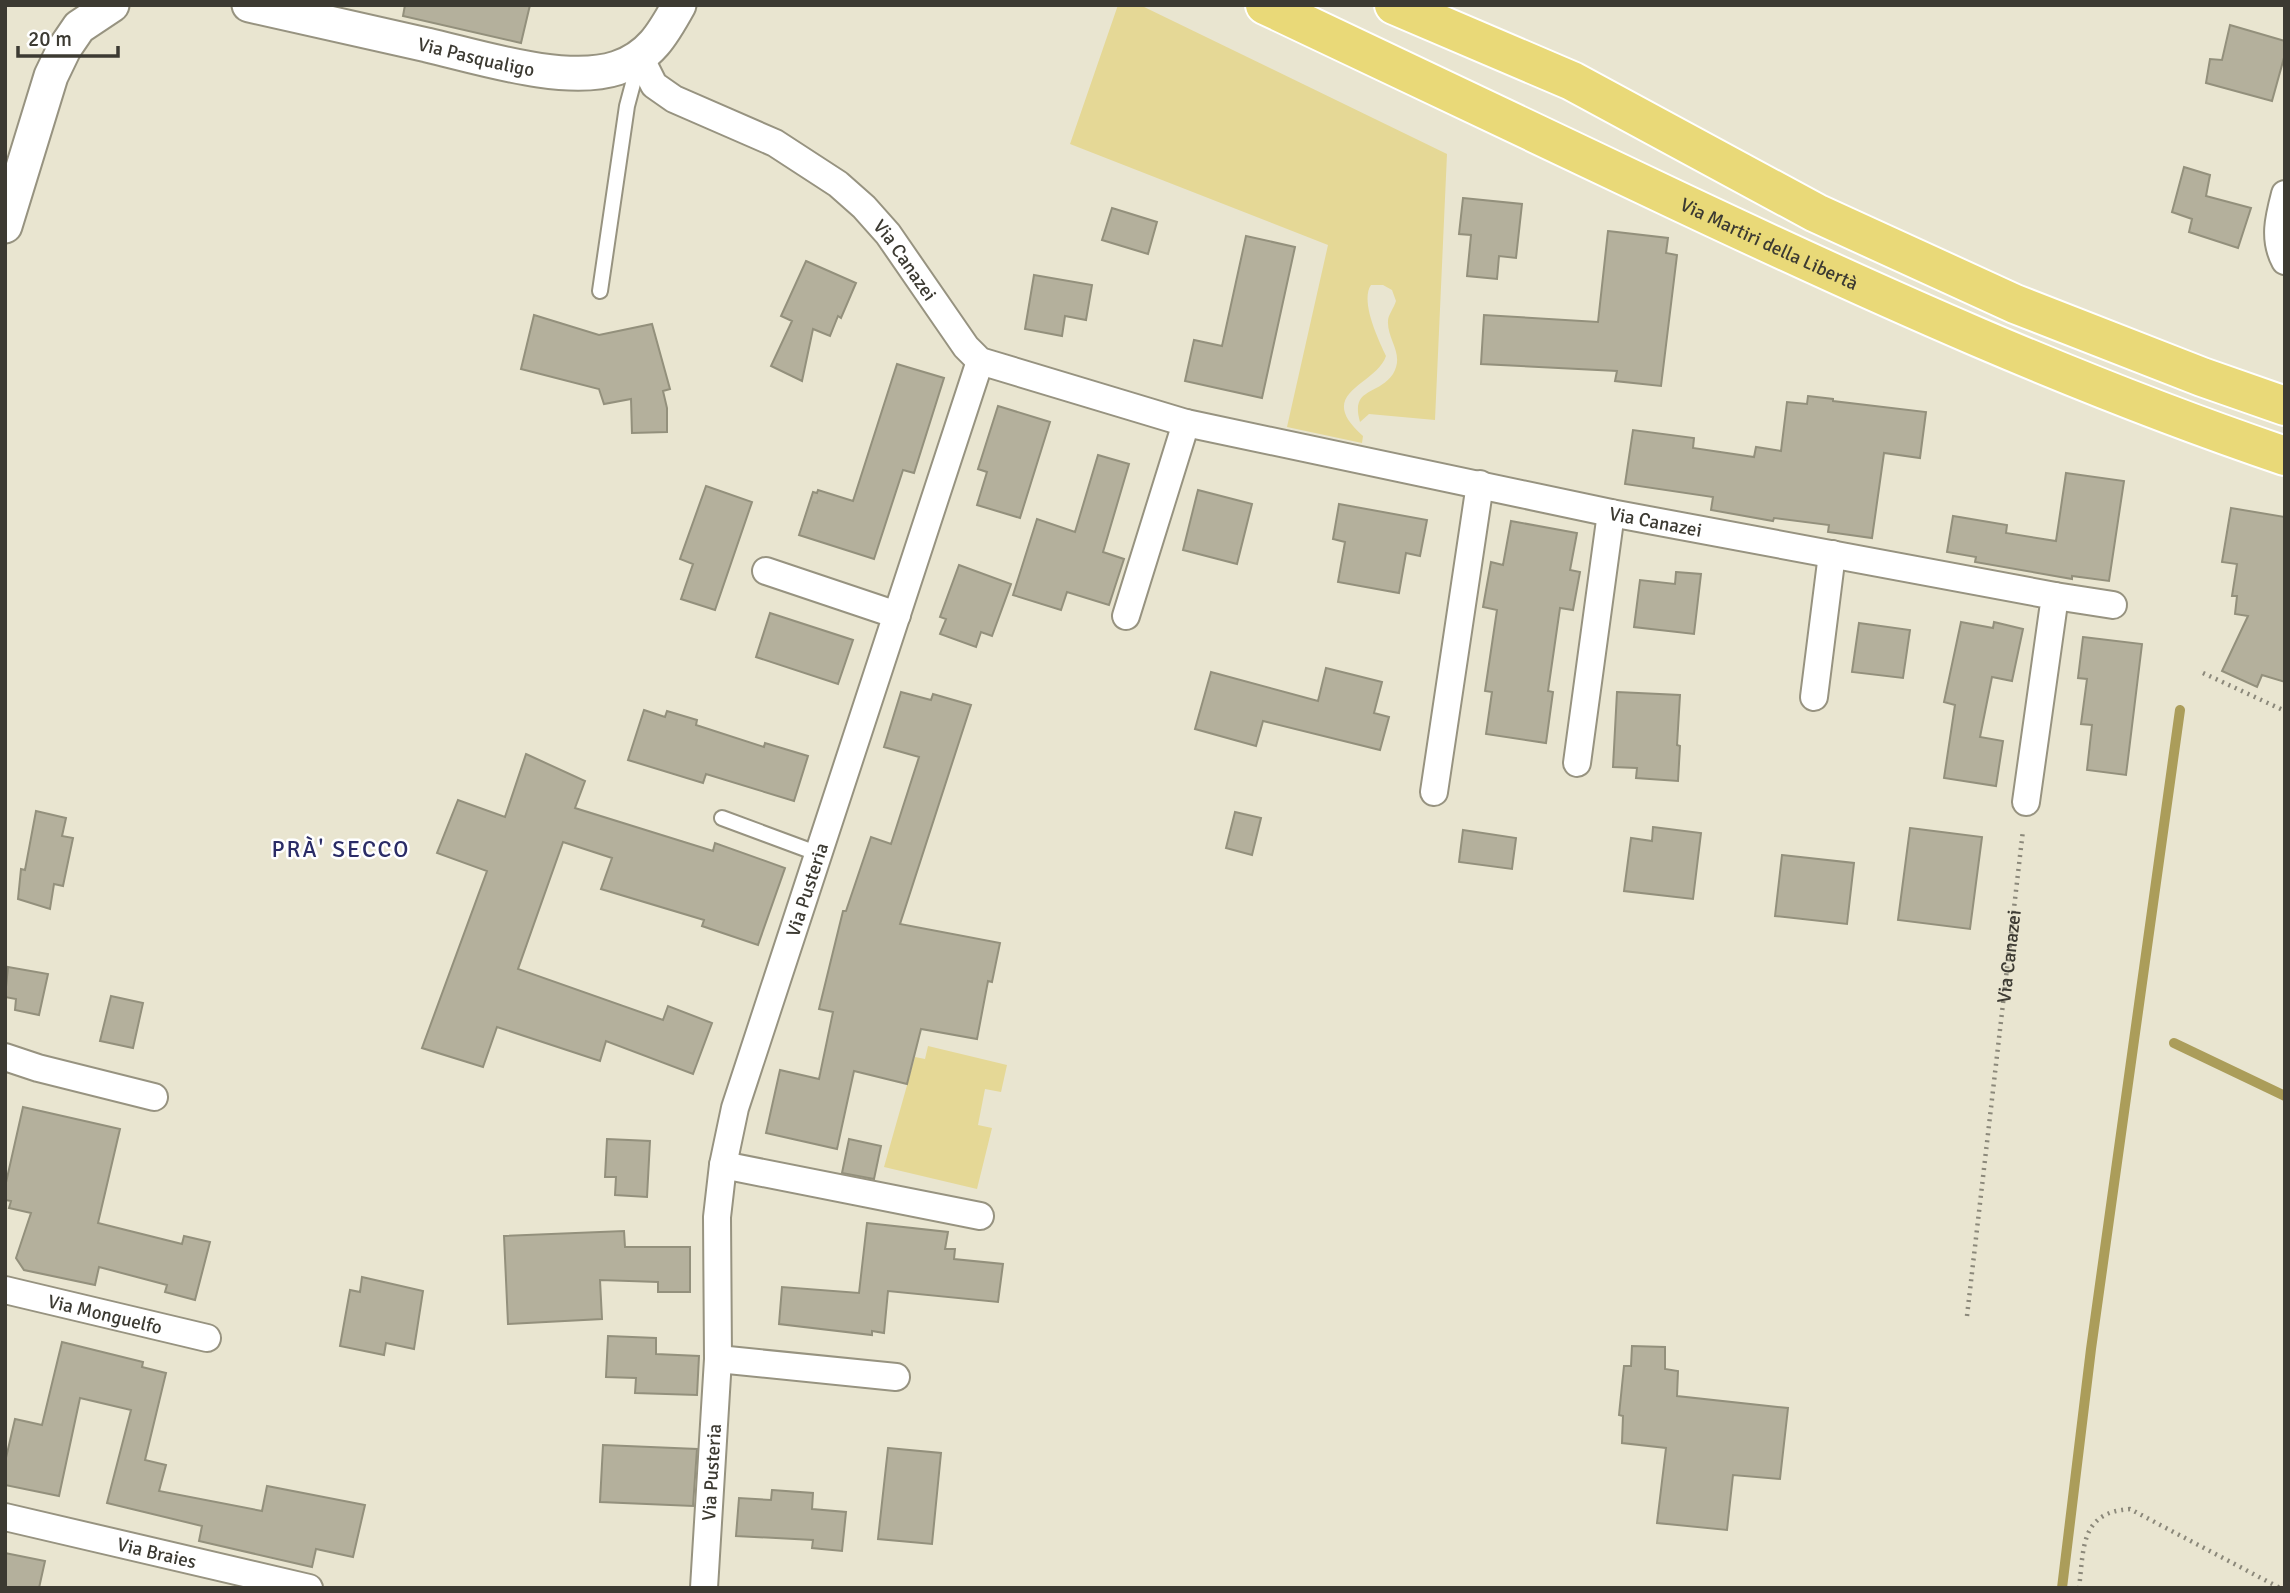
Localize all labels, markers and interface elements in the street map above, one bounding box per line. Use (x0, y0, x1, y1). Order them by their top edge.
scale bar (18, 14, 117, 58)
text: 20 m (28, 26, 72, 52)
street label: Via Pasqualigo (416, 32, 536, 82)
street label: Via Martiri della Libertà (1676, 193, 1862, 296)
street label: Via Canazei (868, 215, 941, 306)
street label: Via Canazei (1607, 502, 1704, 543)
district label: PRÀ' SECCO (272, 835, 410, 864)
street label: Via Pusteria (781, 840, 834, 940)
street label: Via Canazei (1992, 909, 2027, 1004)
street label: Via Monguelfo (45, 1290, 165, 1340)
street label: Via Pusteria (697, 1423, 727, 1522)
street label: Via Braies (115, 1533, 199, 1574)

